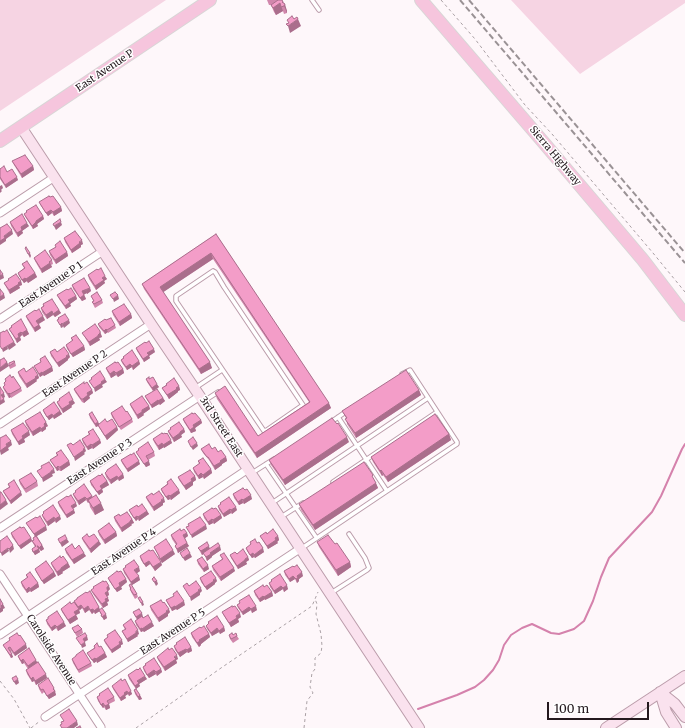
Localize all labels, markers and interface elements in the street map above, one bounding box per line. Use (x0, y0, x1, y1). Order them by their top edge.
street label: East Avenue P (74, 47, 136, 95)
street label: Sierra Highway (527, 124, 583, 188)
street label: East Avenue P 1 (17, 259, 85, 311)
street label: East Avenue P 2 (40, 348, 110, 400)
street label: 3rd Street East (197, 394, 245, 460)
street label: East Avenue P 3 (65, 436, 135, 488)
street label: East Avenue P 4 (89, 526, 159, 578)
street label: East Avenue P 5 (138, 606, 208, 658)
street label: Carolside Avenue (24, 612, 78, 688)
scale bar (549, 694, 651, 720)
text: 100 m (554, 701, 589, 716)

